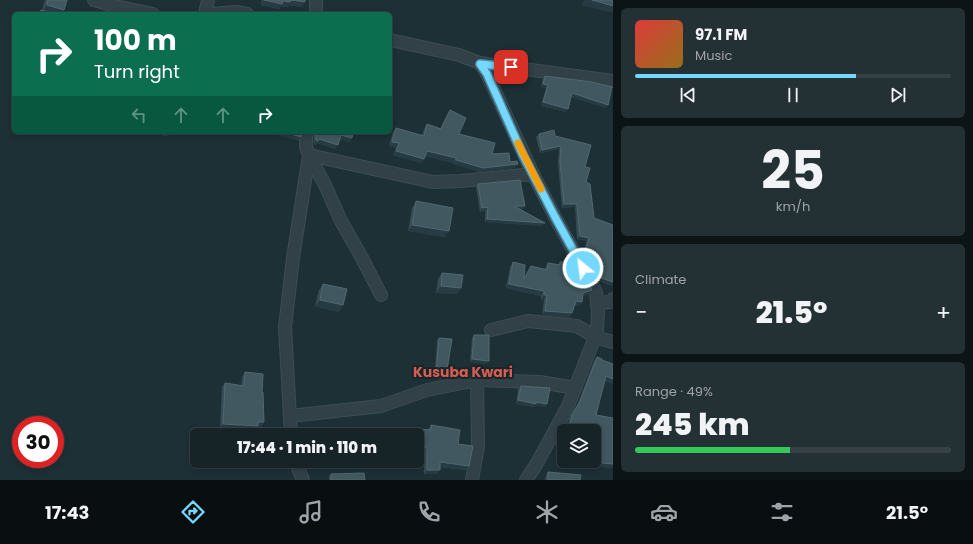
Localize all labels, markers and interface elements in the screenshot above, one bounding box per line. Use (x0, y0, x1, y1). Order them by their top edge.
text: 100 m (94, 21, 177, 60)
text: 97.1 FM (695, 24, 747, 45)
icon: right (28, 28, 80, 80)
text: Music (695, 46, 732, 65)
pin (494, 50, 528, 84)
icon: arrive (500, 56, 522, 78)
text: Turn right (94, 59, 180, 84)
icon: previous (677, 84, 699, 106)
icon: pause (782, 84, 804, 106)
icon: next (887, 84, 909, 106)
icon: left (128, 104, 150, 126)
icon: ahead (170, 104, 192, 126)
icon: ahead (212, 104, 234, 126)
icon: right (254, 104, 276, 126)
text: 25 (761, 134, 825, 207)
text: km/h (776, 197, 810, 216)
position arrow (562, 247, 604, 289)
text: Climate (635, 270, 686, 289)
text: 21.5° (756, 291, 827, 334)
text: − (635, 297, 647, 328)
text: + (936, 297, 951, 328)
district label: Kusuba Kwari (413, 362, 513, 382)
text: Range · 49% (635, 382, 713, 401)
text: 245 km (635, 403, 750, 446)
speed limit sign: 30 (12, 416, 64, 468)
map controls (557, 424, 601, 468)
button: layers (557, 424, 601, 468)
text: 17:44 · 1 min · 110 m (237, 437, 377, 458)
icon: directions (179, 498, 207, 526)
icon: music (297, 498, 325, 526)
icon: phone (415, 498, 443, 526)
icon: climate (533, 498, 561, 526)
icon: car (650, 498, 678, 526)
icon: filters (768, 498, 796, 526)
text: 17:43 (45, 500, 89, 525)
text: 21.5° (886, 500, 928, 525)

